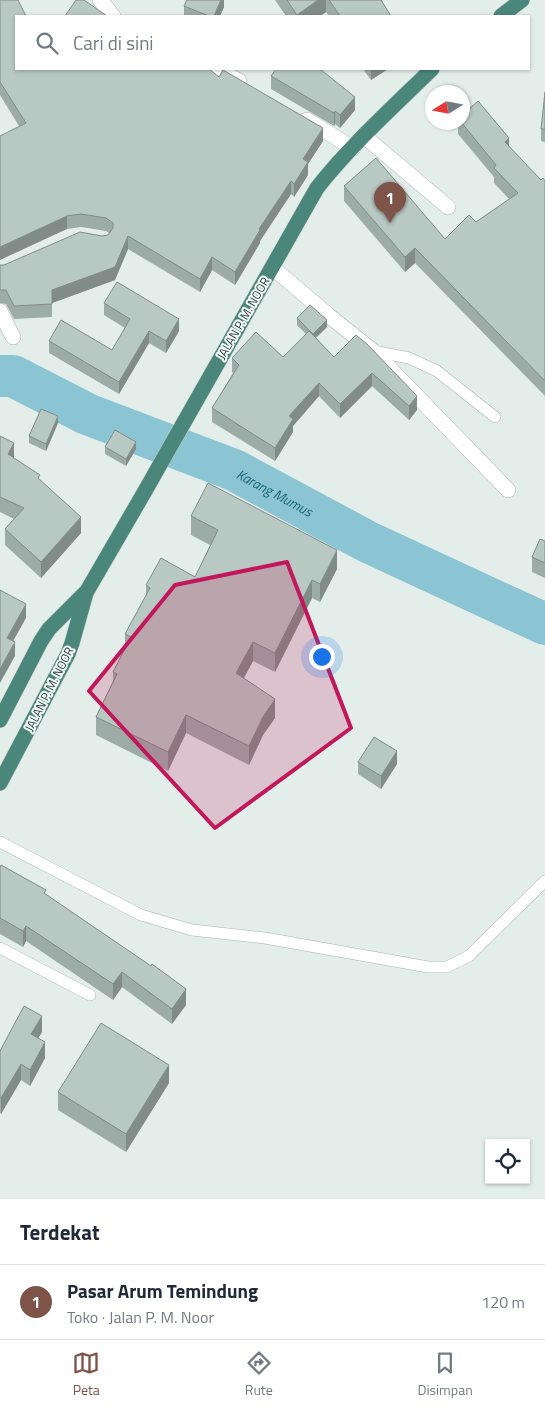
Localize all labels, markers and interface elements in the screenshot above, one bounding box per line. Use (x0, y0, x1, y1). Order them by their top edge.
search box (15, 15, 530, 70)
text: Cari di sini (73, 28, 154, 57)
icon: search (33, 29, 61, 57)
north arrow (425, 85, 470, 130)
pin: 1 (374, 182, 406, 223)
street label: JALAN P. M. NOOR (212, 273, 274, 363)
water label: Karang Mumus (233, 463, 318, 522)
street label: JALAN P. M. NOOR (20, 644, 78, 734)
your location (309, 644, 335, 670)
map controls (485, 1139, 530, 1184)
button: locate (485, 1139, 530, 1184)
text: Terdekat (20, 1216, 100, 1248)
text: Pasar Arum Temindung (67, 1276, 258, 1305)
text: 1 (32, 1290, 40, 1314)
text: 120 m (481, 1290, 525, 1314)
text: Toko · Jalan P. M. Noor (67, 1305, 214, 1329)
tab: Peta (72, 1349, 100, 1400)
tab: Rute (245, 1349, 273, 1400)
tab: Disimpan (417, 1349, 473, 1400)

